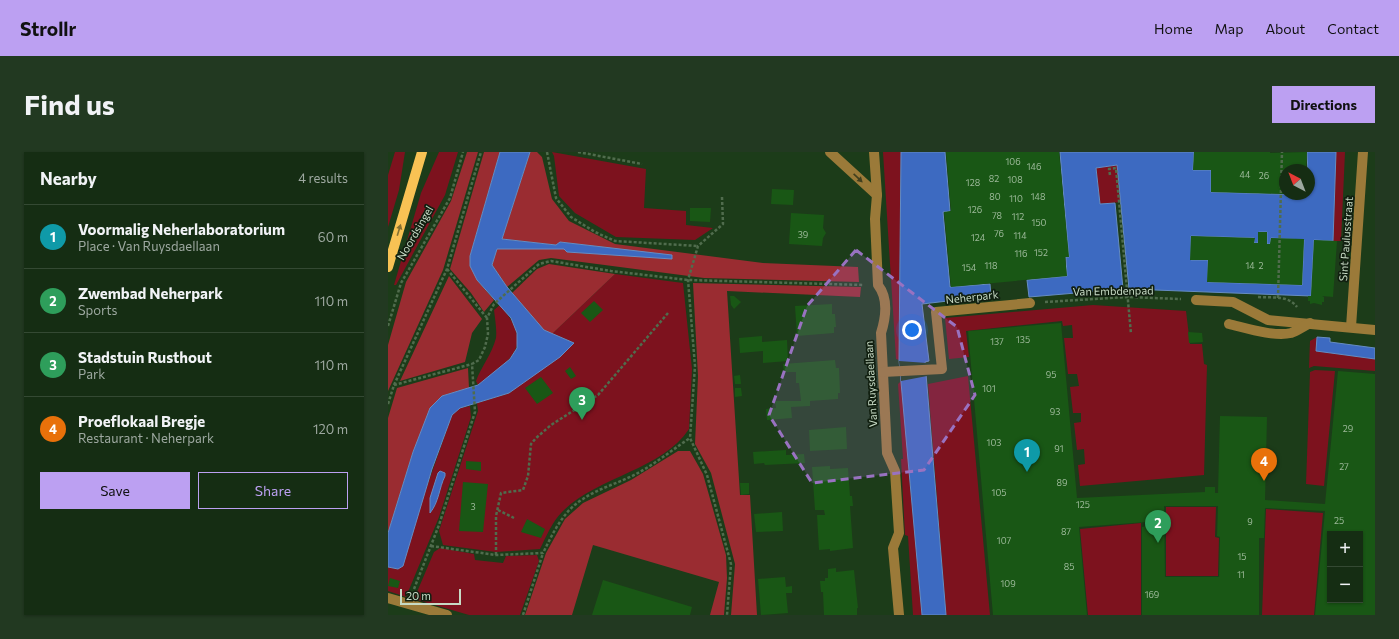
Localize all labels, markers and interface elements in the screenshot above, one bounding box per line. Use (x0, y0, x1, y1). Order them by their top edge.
text: Strollr (20, 17, 76, 40)
text: Home (1154, 20, 1193, 37)
text: Map (1215, 20, 1243, 37)
text: About (1265, 20, 1305, 37)
text: Contact (1327, 20, 1379, 37)
button: Directions (1272, 86, 1375, 123)
text: Find us (24, 87, 115, 121)
house number: 106 (1005, 156, 1021, 167)
house number: 146 (1027, 161, 1041, 172)
north arrow (1279, 164, 1315, 200)
text: Nearby (40, 168, 97, 189)
house number: 44 (1240, 169, 1251, 180)
text: 4 results (298, 170, 348, 186)
house number: 26 (1259, 170, 1269, 181)
one-way arrow (854, 173, 863, 182)
house number: 82 (989, 173, 999, 184)
house number: 108 (1007, 174, 1023, 185)
house number: 128 (966, 177, 980, 188)
house number: 80 (989, 191, 1001, 202)
house number: 148 (1031, 191, 1045, 202)
house number: 110 (1009, 193, 1023, 204)
street label: Sint Paulusstraat (1336, 196, 1355, 282)
street label: Noordsingel (394, 203, 435, 262)
house number: 126 (968, 204, 982, 215)
house number: 78 (992, 210, 1002, 221)
house number: 112 (1012, 211, 1024, 222)
house number: 150 (1032, 217, 1047, 228)
text: Voormalig Neherlaboratorium (78, 220, 285, 238)
one-way arrow (396, 224, 402, 236)
house number: 76 (994, 228, 1004, 239)
text: 1 (50, 229, 56, 245)
text: 60 m (318, 229, 348, 245)
house number: 39 (798, 229, 808, 240)
house number: 114 (1013, 230, 1027, 241)
house number: 124 (971, 232, 986, 243)
text: Place · Van Ruysdaellaan (78, 238, 220, 254)
house number: 152 (1034, 247, 1048, 258)
house number: 116 (1014, 248, 1028, 259)
house number: 118 (984, 260, 998, 271)
house number: 14 (1245, 260, 1255, 271)
house number: 2 (1259, 260, 1264, 271)
house number: 154 (962, 262, 977, 273)
street label: Van Embdenpad (1072, 283, 1154, 298)
text: Zwembad Neherpark (78, 284, 223, 302)
street label: Neherpark (945, 287, 999, 306)
text: 2 (49, 293, 57, 309)
text: 110 m (315, 293, 348, 309)
text: Sports (78, 302, 118, 318)
your location (902, 320, 922, 340)
house number: 135 (1016, 334, 1030, 345)
house number: 137 (990, 336, 1004, 347)
street label: Van Ruysdaellaan (862, 340, 879, 428)
text: Stadstuin Rusthout (78, 348, 212, 366)
text: 3 (49, 357, 57, 373)
text: 110 m (315, 357, 348, 373)
text: Park (78, 366, 105, 382)
house number: 95 (1046, 369, 1056, 380)
house number: 101 (982, 383, 996, 394)
pin: 3 (569, 387, 595, 420)
house number: 93 (1050, 406, 1060, 417)
text: Proeflokaal Bregje (78, 412, 205, 430)
text: 4 (49, 421, 57, 437)
text: 120 m (313, 421, 348, 437)
house number: 29 (1343, 423, 1353, 434)
text: Restaurant · Neherpark (78, 430, 214, 446)
house number: 103 (987, 437, 1001, 448)
pin: 1 (1014, 439, 1040, 472)
house number: 91 (1054, 443, 1064, 454)
pin: 4 (1251, 448, 1277, 481)
house number: 27 (1339, 461, 1349, 472)
button: Save (40, 472, 190, 509)
button: Share (198, 472, 348, 509)
house number: 89 (1057, 477, 1067, 488)
house number: 105 (992, 487, 1006, 498)
house number: 125 (1076, 499, 1090, 510)
house number: 3 (470, 501, 476, 512)
pin: 2 (1145, 510, 1171, 543)
house number: 25 (1334, 515, 1344, 526)
house number: 9 (1247, 516, 1253, 527)
house number: 87 (1061, 526, 1071, 537)
map controls (1327, 531, 1363, 603)
button: + (1327, 531, 1363, 567)
house number: 107 (997, 535, 1011, 546)
house number: 15 (1237, 551, 1247, 562)
house number: 85 (1064, 561, 1074, 572)
button: − (1327, 567, 1363, 603)
house number: 11 (1237, 569, 1245, 580)
house number: 109 (1000, 578, 1016, 589)
scale bar (400, 587, 461, 606)
text: 20 m (406, 589, 431, 602)
house number: 169 (1145, 589, 1159, 600)

